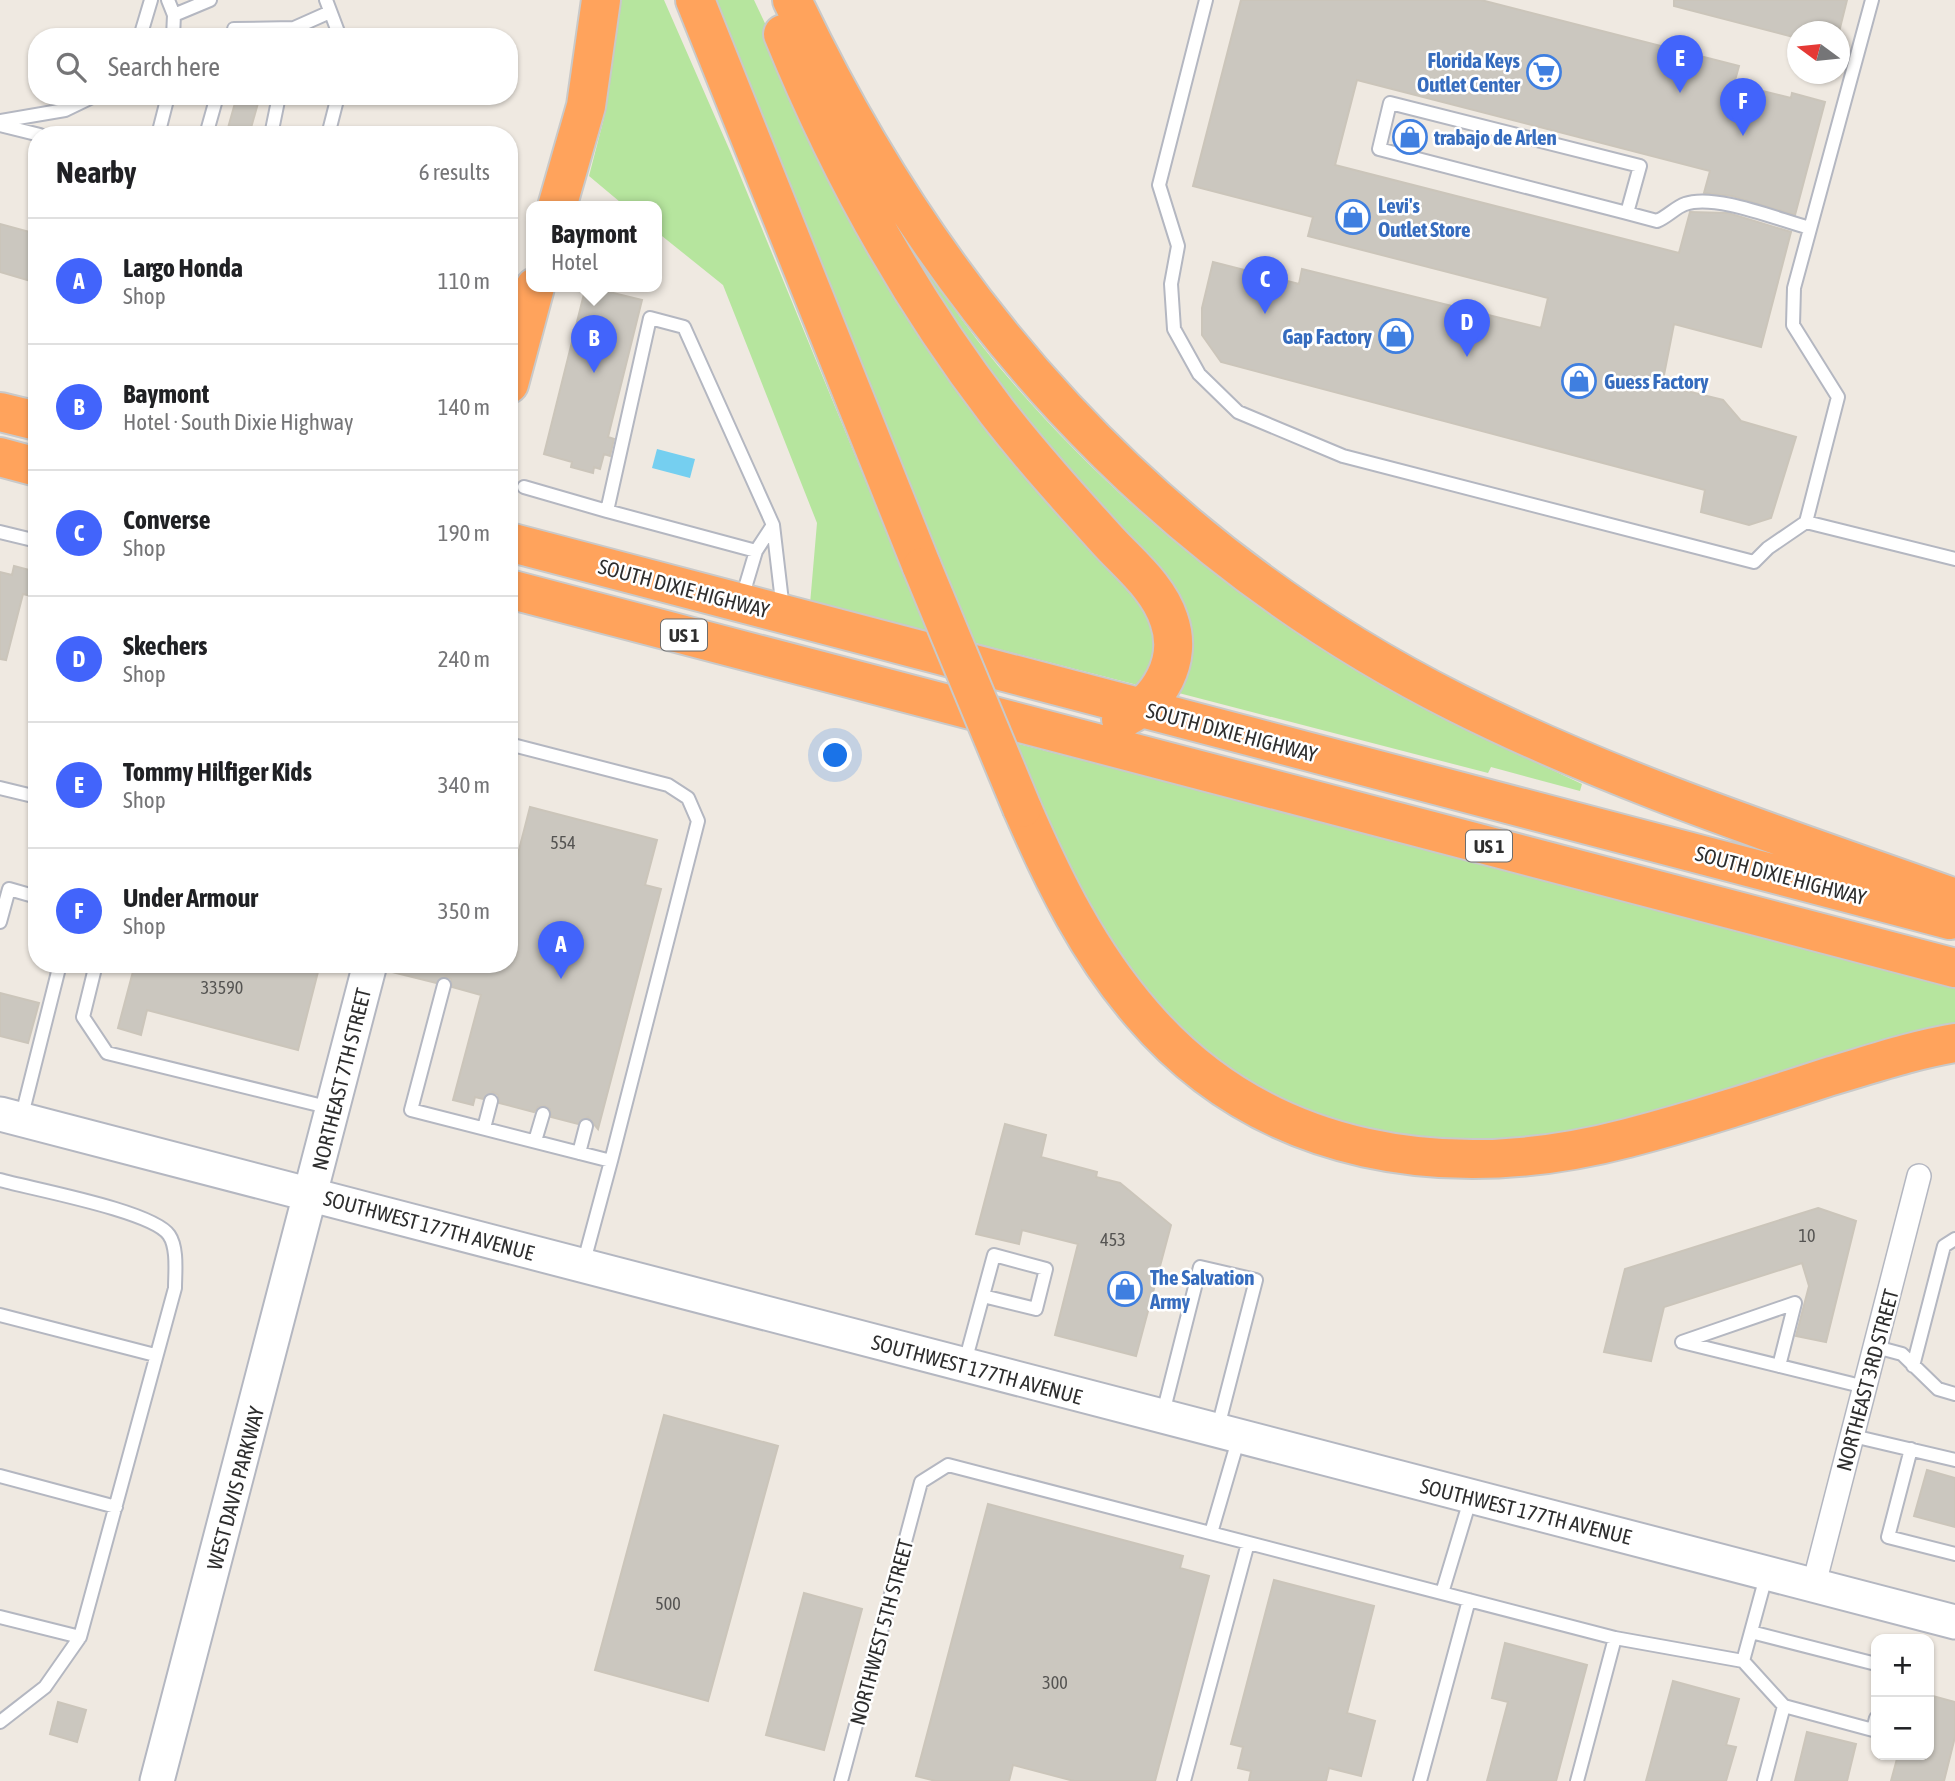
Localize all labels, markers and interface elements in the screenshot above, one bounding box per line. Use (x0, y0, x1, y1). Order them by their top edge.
north arrow (1787, 21, 1850, 84)
search box (28, 28, 518, 105)
pin: E (1657, 35, 1703, 93)
icon: search (52, 48, 90, 86)
place label: Florida Keys Outlet Center (1417, 48, 1521, 96)
text: Search here (108, 52, 220, 82)
supermarket icon: Florida Keys Outlet Center (1525, 53, 1563, 91)
pin: F (1720, 78, 1766, 136)
shop icon: trabajo de Arlen (1391, 118, 1429, 156)
place label: trabajo de Arlen (1433, 125, 1557, 149)
text: Nearby (56, 155, 136, 189)
text: 6 results (419, 159, 490, 185)
place label: Levi's Outlet Store (1378, 193, 1471, 241)
shop icon: Levi's Outlet Store (1334, 198, 1372, 236)
popup (526, 201, 662, 292)
text: Baymont (551, 219, 637, 249)
text: Hotel (551, 249, 598, 275)
text: Largo Honda (123, 253, 243, 283)
pin: C (1242, 256, 1288, 314)
text: A (73, 268, 85, 294)
text: 110 m (438, 268, 490, 294)
text: Shop (123, 283, 166, 309)
pin: D (1444, 299, 1490, 357)
pin: B (571, 315, 617, 373)
shop icon: Gap Factory (1377, 317, 1415, 355)
place label: Gap Factory (1282, 324, 1372, 348)
shop icon: Guess Factory (1560, 362, 1598, 400)
place label: Guess Factory (1604, 369, 1709, 393)
text: Baymont (123, 379, 209, 409)
text: B (74, 394, 84, 420)
text: 140 m (438, 394, 490, 420)
text: Hotel · South Dixie Highway (123, 409, 354, 435)
text: Converse (123, 505, 210, 535)
text: C (74, 520, 84, 546)
text: 190 m (438, 520, 490, 546)
text: Shop (123, 535, 166, 561)
street label: SOUTH DIXIE HIGHWAY (596, 554, 773, 623)
road number: US 1 (661, 620, 707, 650)
text: Skechers (123, 631, 207, 661)
text: D (73, 646, 85, 672)
text: 240 m (438, 646, 490, 672)
text: Shop (123, 661, 166, 687)
street label: SOUTH DIXIE HIGHWAY (1144, 698, 1321, 767)
your location (818, 738, 852, 772)
text: Tommy Hilfiger Kids (123, 757, 312, 787)
text: E (74, 772, 84, 798)
text: 340 m (438, 772, 490, 798)
text: Shop (123, 787, 166, 813)
road number: US 1 (1466, 831, 1512, 862)
house number: 554 (550, 832, 576, 853)
street label: SOUTH DIXIE HIGHWAY (1693, 841, 1870, 910)
text: Under Armour (123, 883, 258, 913)
text: F (74, 898, 84, 924)
text: 350 m (438, 898, 490, 924)
text: Shop (123, 913, 166, 939)
pin: A (538, 921, 584, 979)
house number: 33590 (201, 977, 243, 998)
street label: NORTHEAST 7TH STREET (307, 986, 375, 1172)
street label: SOUTHWEST 177TH AVENUE (321, 1185, 537, 1265)
house number: 10 (1799, 1225, 1815, 1246)
house number: 453 (1100, 1229, 1126, 1250)
place label: The Salvation Army (1149, 1265, 1254, 1313)
shop icon: The Salvation Army (1106, 1270, 1144, 1308)
street label: NORTHEAST 3RD STREET (1831, 1286, 1903, 1474)
street label: SOUTHWEST 177TH AVENUE (869, 1329, 1085, 1409)
street label: WEST DAVIS PARKWAY (202, 1403, 268, 1572)
street label: SOUTHWEST 177TH AVENUE (1418, 1473, 1634, 1549)
street label: NORTHWEST 5TH STREET (845, 1536, 917, 1728)
house number: 500 (655, 1593, 681, 1614)
map controls (1871, 1634, 1934, 1760)
button: + (1871, 1634, 1934, 1697)
house number: 300 (1042, 1672, 1068, 1693)
button: − (1871, 1697, 1934, 1760)

